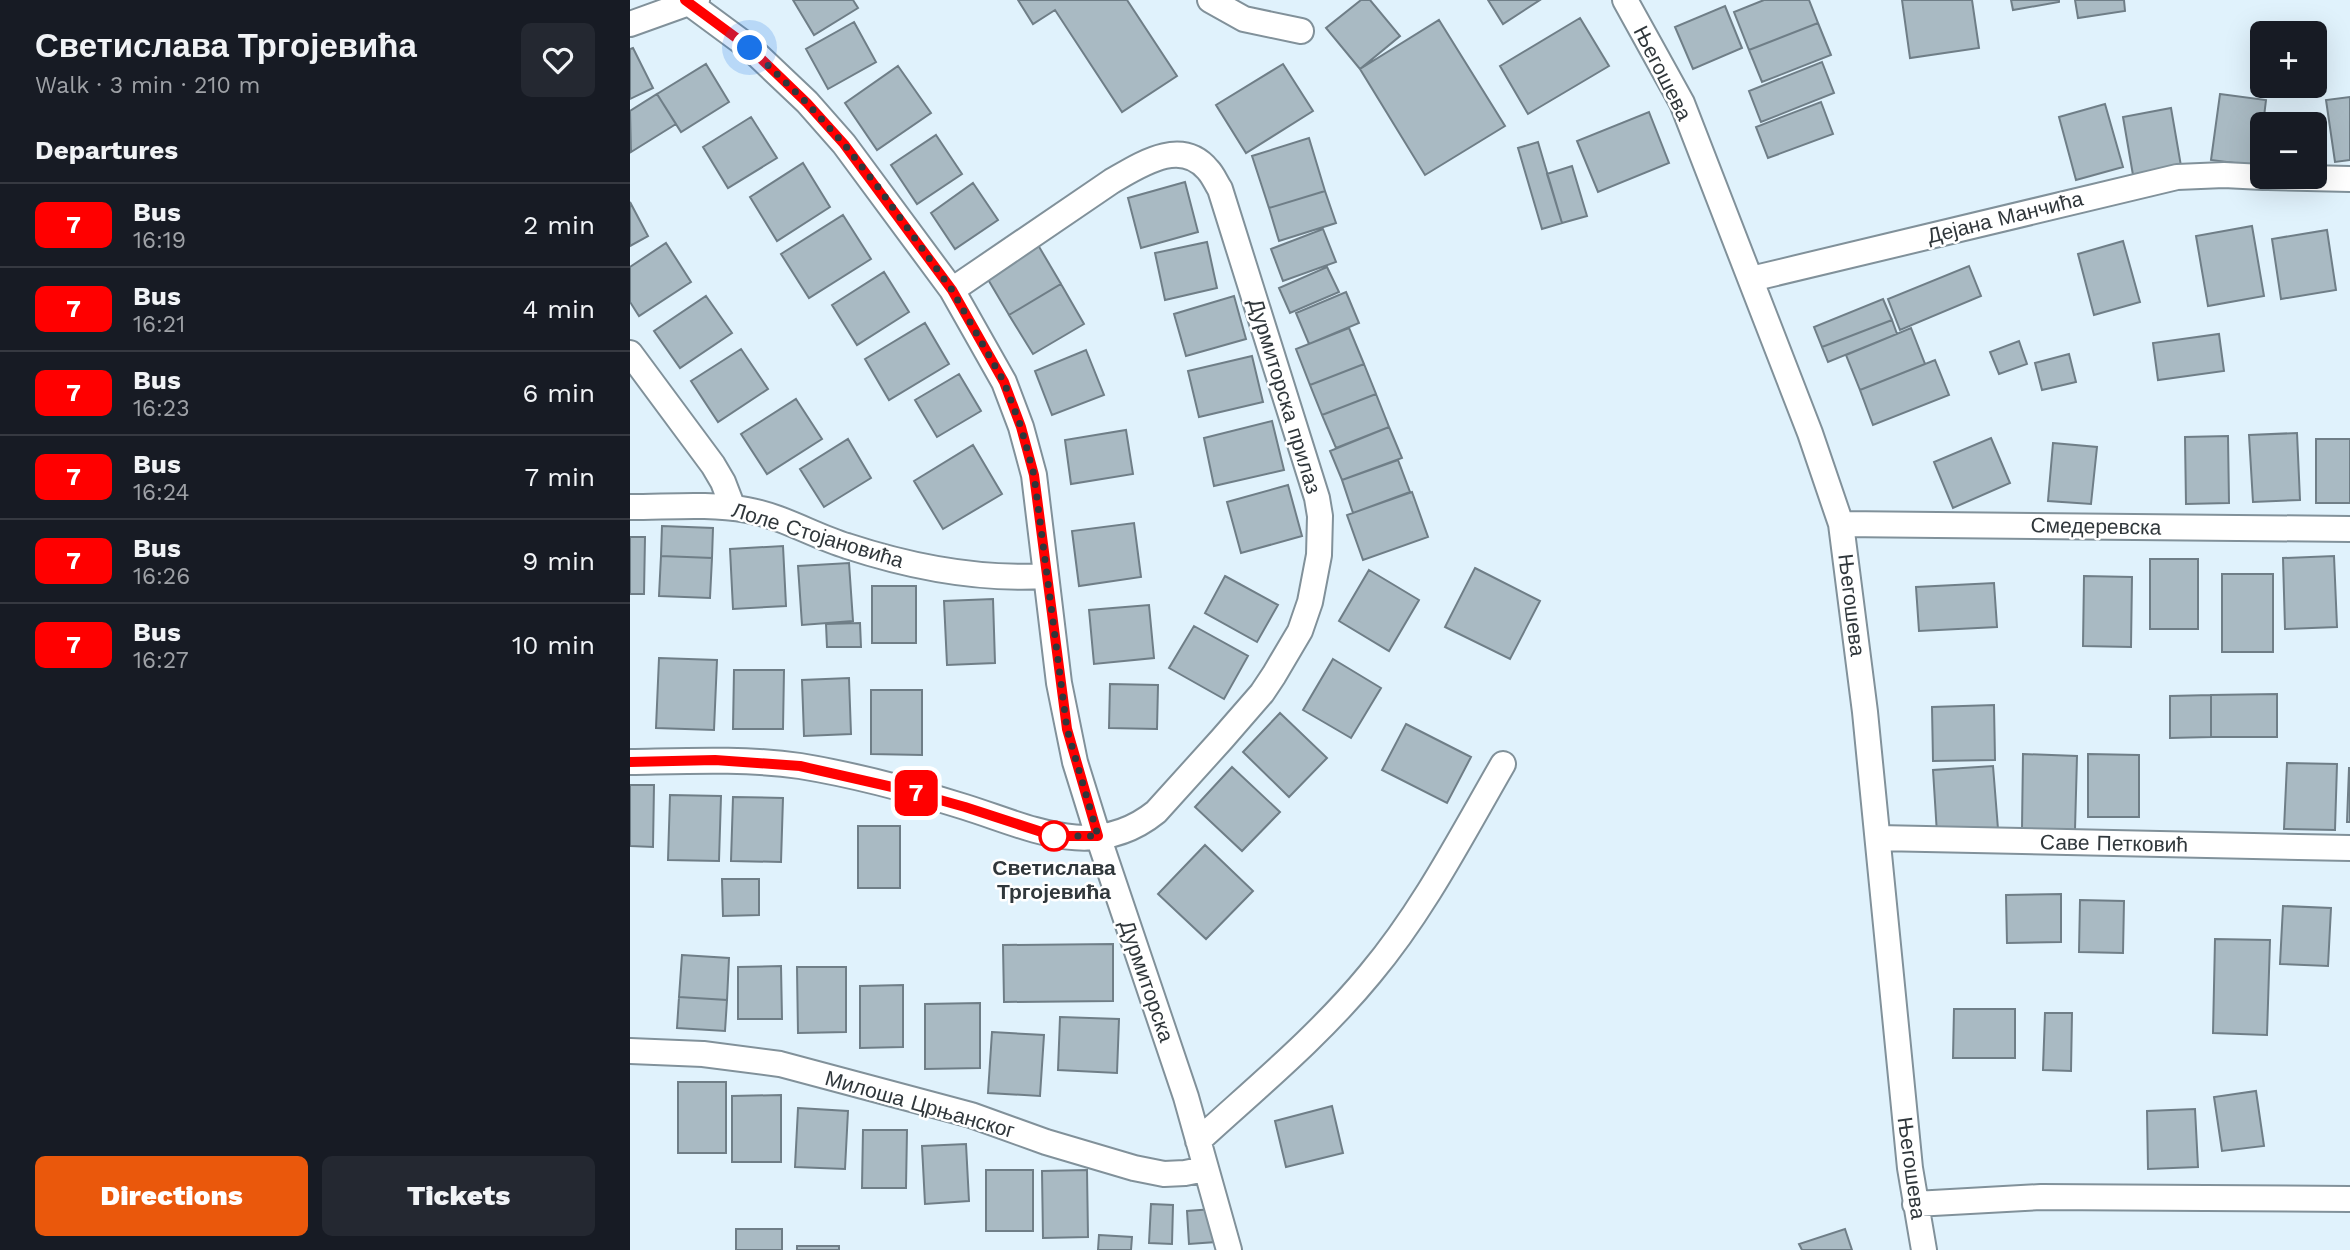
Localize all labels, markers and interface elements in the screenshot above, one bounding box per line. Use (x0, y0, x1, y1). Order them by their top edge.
street label: Његошева (1629, 21, 1698, 125)
map controls (2250, 21, 2327, 189)
button: + (2250, 21, 2327, 98)
button: heart (521, 23, 595, 97)
text: Светислава Тргојевића (35, 26, 417, 65)
your location (732, 30, 767, 65)
text: Walk · 3 min · 210 m (35, 72, 261, 99)
button: − (2250, 112, 2327, 189)
text: Departures (35, 135, 178, 165)
street label: Дејана Манчића (1924, 185, 2086, 248)
text: Bus (133, 197, 181, 227)
text: 2 min (523, 210, 595, 240)
text: 7 (66, 211, 81, 239)
text: 16:19 (133, 227, 186, 254)
text: Bus (133, 281, 181, 311)
text: 4 min (522, 294, 595, 324)
text: 7 (66, 295, 81, 323)
street label: Дурмиторска прилаз (1243, 295, 1327, 497)
text: 16:21 (133, 311, 185, 338)
text: Bus (133, 365, 181, 395)
text: 6 min (523, 378, 595, 408)
text: 7 (66, 379, 81, 407)
text: 16:23 (133, 395, 190, 422)
text: Bus (133, 449, 181, 479)
text: 7 min (525, 462, 595, 492)
text: 7 (66, 463, 81, 491)
text: 16:24 (133, 479, 190, 506)
street label: Лоле Стојановића (729, 497, 907, 573)
street label: Смедеревска (2030, 512, 2162, 540)
text: Bus (133, 533, 181, 563)
text: 9 min (522, 546, 595, 576)
text: 7 (66, 547, 81, 575)
street label: Његошева (1833, 552, 1871, 658)
text: 16:26 (133, 563, 190, 590)
text: Bus (133, 617, 181, 647)
text: 10 min (512, 630, 595, 660)
text: 7 (66, 631, 81, 659)
text: 16:27 (133, 647, 189, 674)
line badge: 7 (893, 770, 939, 816)
text: 7 (909, 779, 923, 807)
marker: Светислава Тргојевића (1039, 821, 1069, 851)
street label: Саве Петковић (2040, 829, 2188, 857)
place label: Светислава Тргојевића (992, 855, 1116, 904)
street label: Дурмиторска (1114, 917, 1180, 1046)
street label: Милоша Црњанског (822, 1065, 1018, 1143)
street label: Његошева (1892, 1115, 1932, 1221)
button: Directions (35, 1156, 308, 1236)
button: Tickets (322, 1156, 595, 1236)

